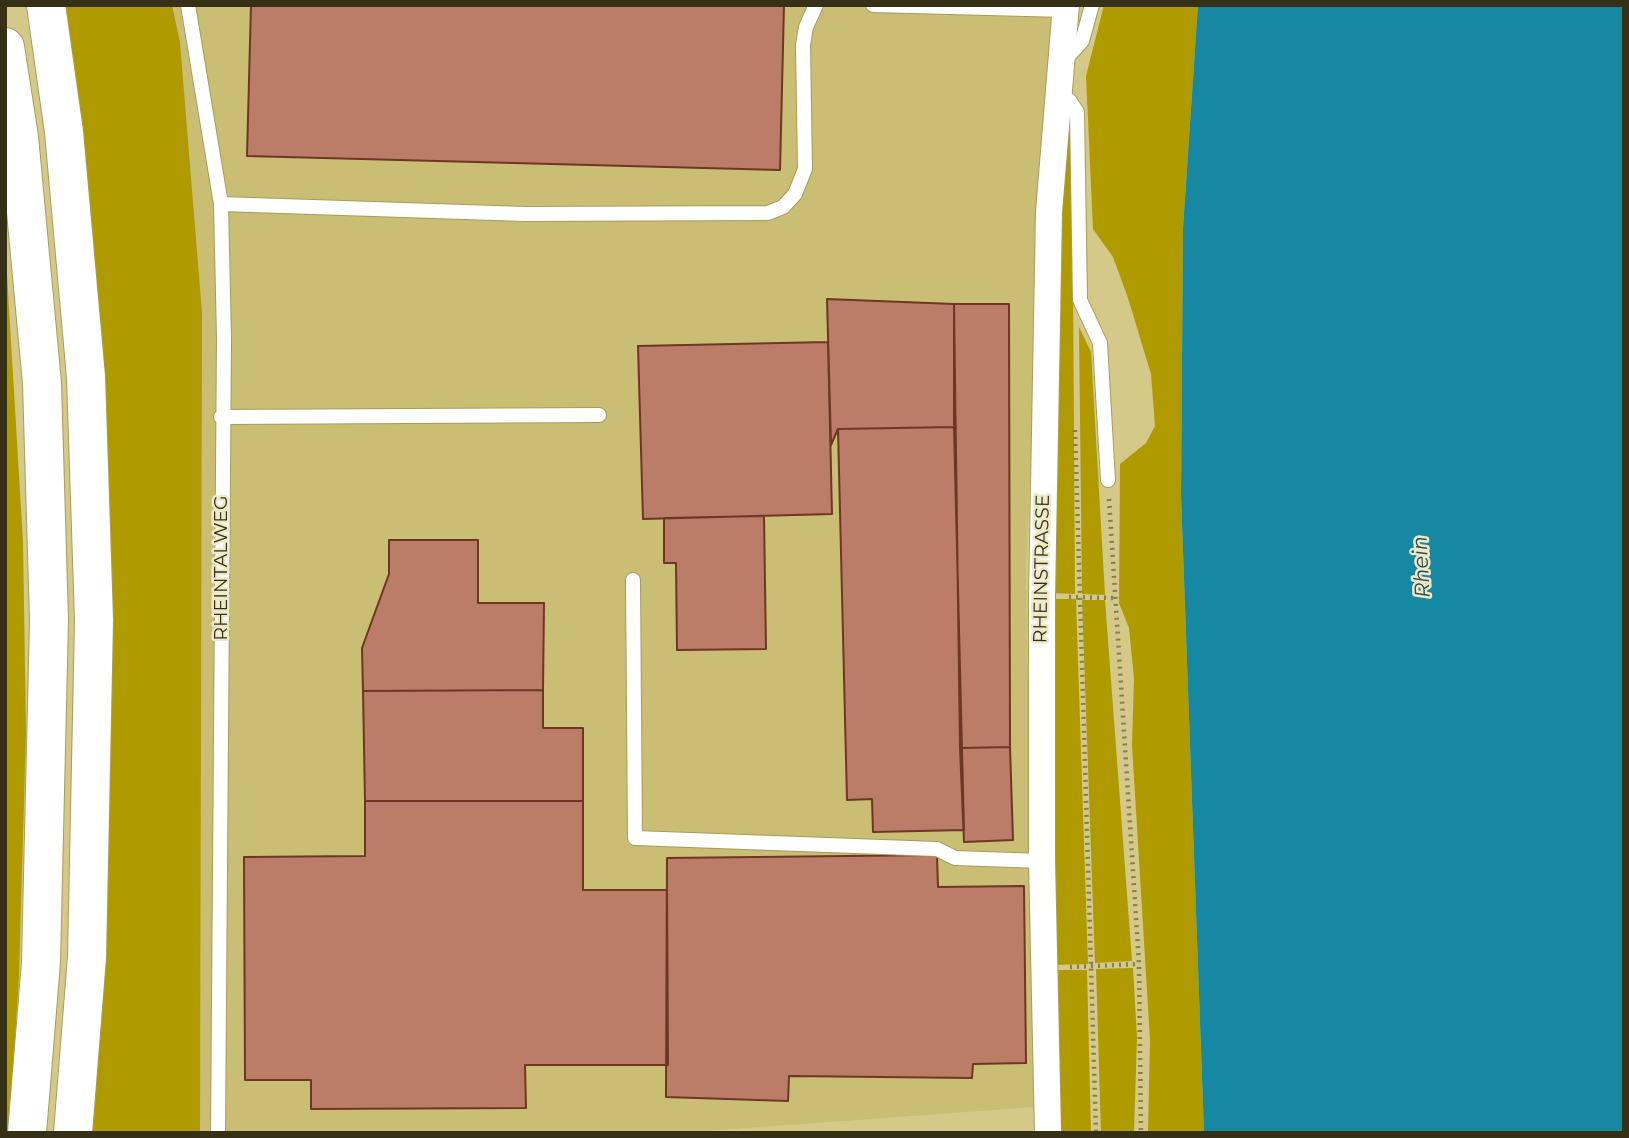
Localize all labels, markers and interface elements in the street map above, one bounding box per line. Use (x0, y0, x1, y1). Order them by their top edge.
street label: RHEINSTRASSE (1029, 494, 1055, 644)
street label: RHEINTALWEG (210, 495, 232, 641)
water label: Rhein (1408, 535, 1436, 599)

